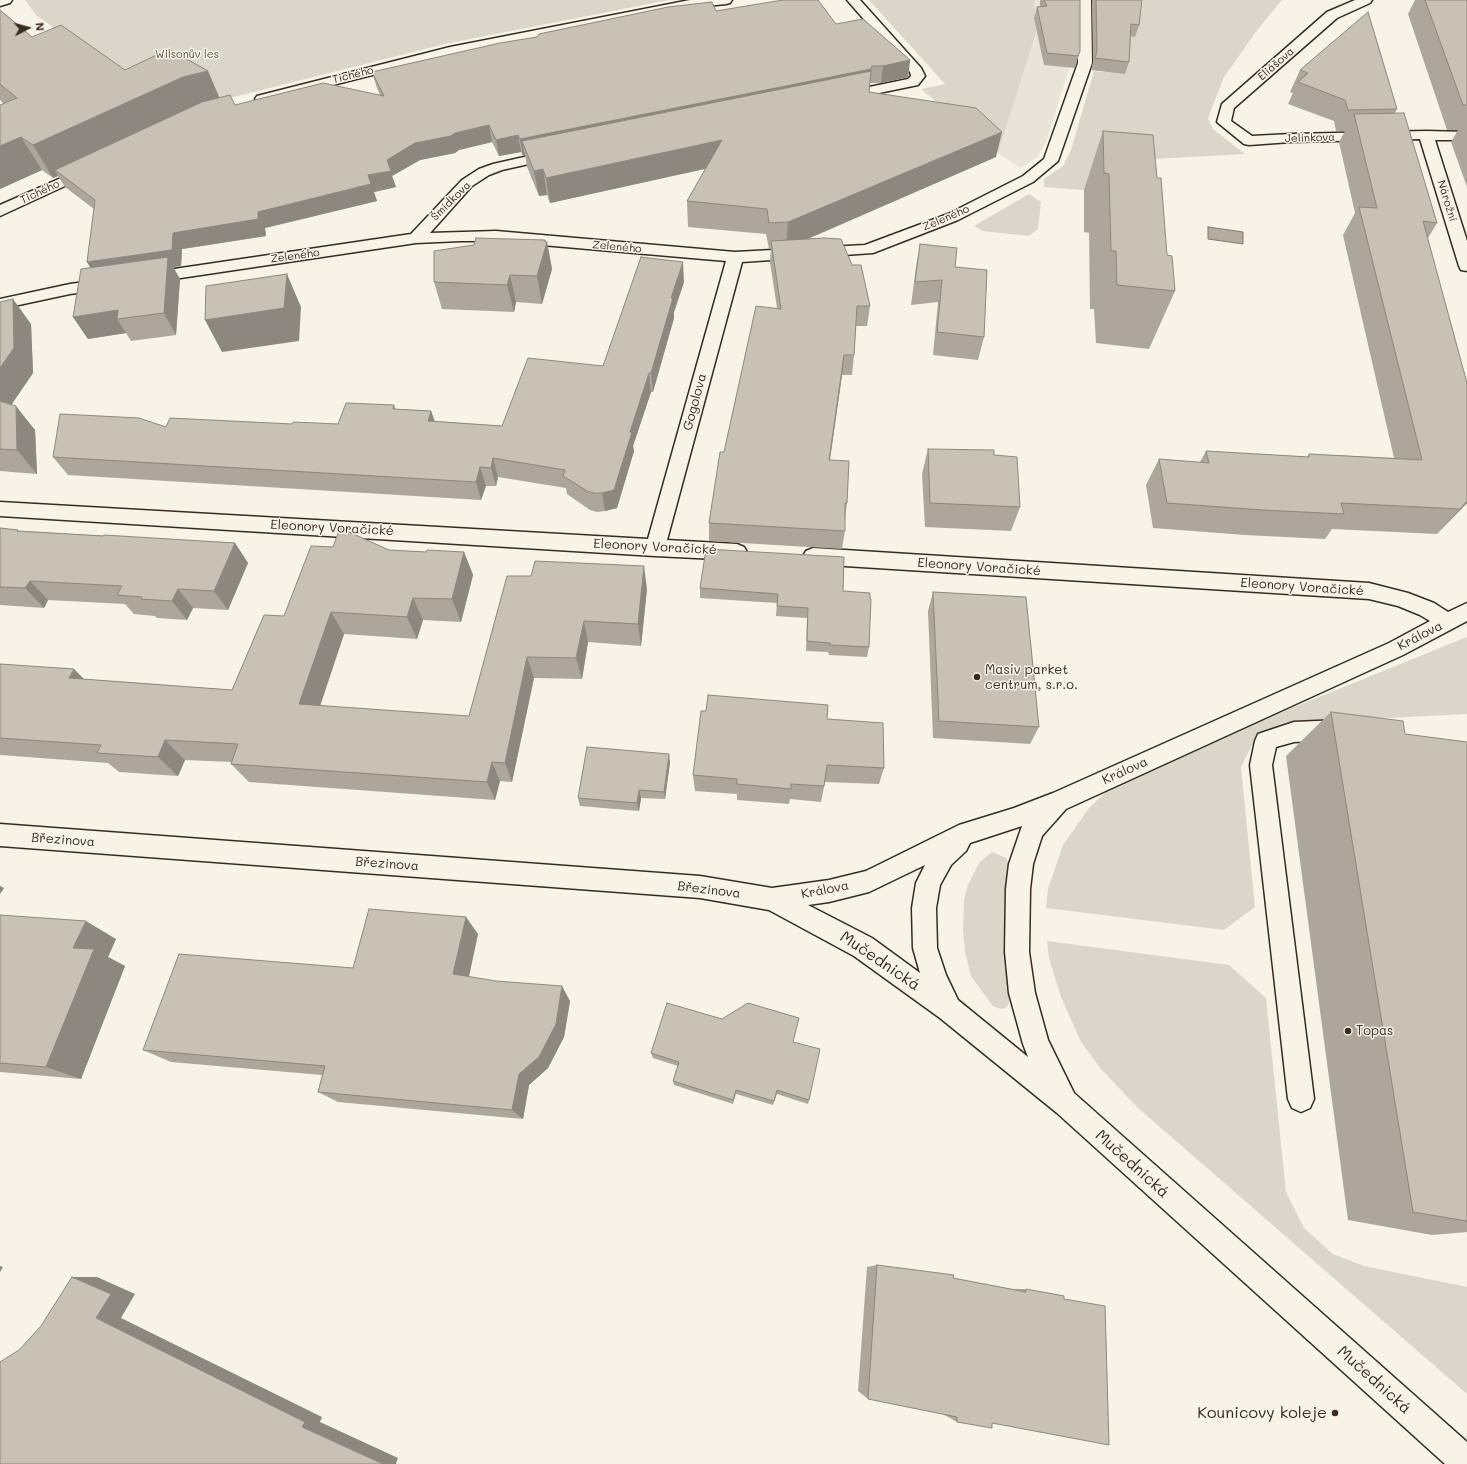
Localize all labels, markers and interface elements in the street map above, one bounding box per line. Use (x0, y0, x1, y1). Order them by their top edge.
north arrow (8, 8, 48, 48)
text: N (33, 22, 48, 32)
street label: Eliášova (1255, 45, 1297, 83)
park label: Wilsonův les (155, 48, 219, 62)
street label: Tichého (331, 64, 375, 86)
street label: Jelínkova (1285, 131, 1335, 145)
street label: Tichého (18, 177, 62, 207)
street label: Šmídkova (429, 179, 473, 223)
street label: Nárožní (1434, 179, 1460, 223)
street label: Zeleného (921, 202, 971, 234)
street label: Zeleného (592, 238, 642, 256)
street label: Zeleného (270, 246, 320, 266)
street label: Gogolova (680, 372, 710, 432)
street label: Eleonory Voračické (270, 517, 394, 539)
street label: Eleonory Voračické (593, 536, 717, 558)
street label: Eleonory Voračické (917, 555, 1041, 579)
street label: Eleonory Voračické (1240, 575, 1364, 599)
street label: Králova (1395, 618, 1445, 654)
place label: Masiv parket centrum, s.r.o. (985, 662, 1078, 693)
marker: Masiv parket centrum, s.r.o. (972, 672, 982, 682)
street label: Králova (1100, 754, 1150, 788)
street label: Březinova (31, 830, 95, 850)
street label: Březinova (355, 854, 419, 874)
street label: Březinova (676, 878, 742, 902)
street label: Králova (800, 878, 850, 902)
street label: Mučednická (836, 927, 924, 995)
place label: Topas (1356, 1023, 1393, 1039)
marker: Topas (1343, 1026, 1353, 1036)
street label: Mučednická (1091, 1126, 1173, 1202)
street label: Mučednická (1333, 1342, 1415, 1418)
place label: Kounicovy koleje (1197, 1403, 1327, 1423)
marker: Kounicovy koleje (1330, 1408, 1340, 1418)

